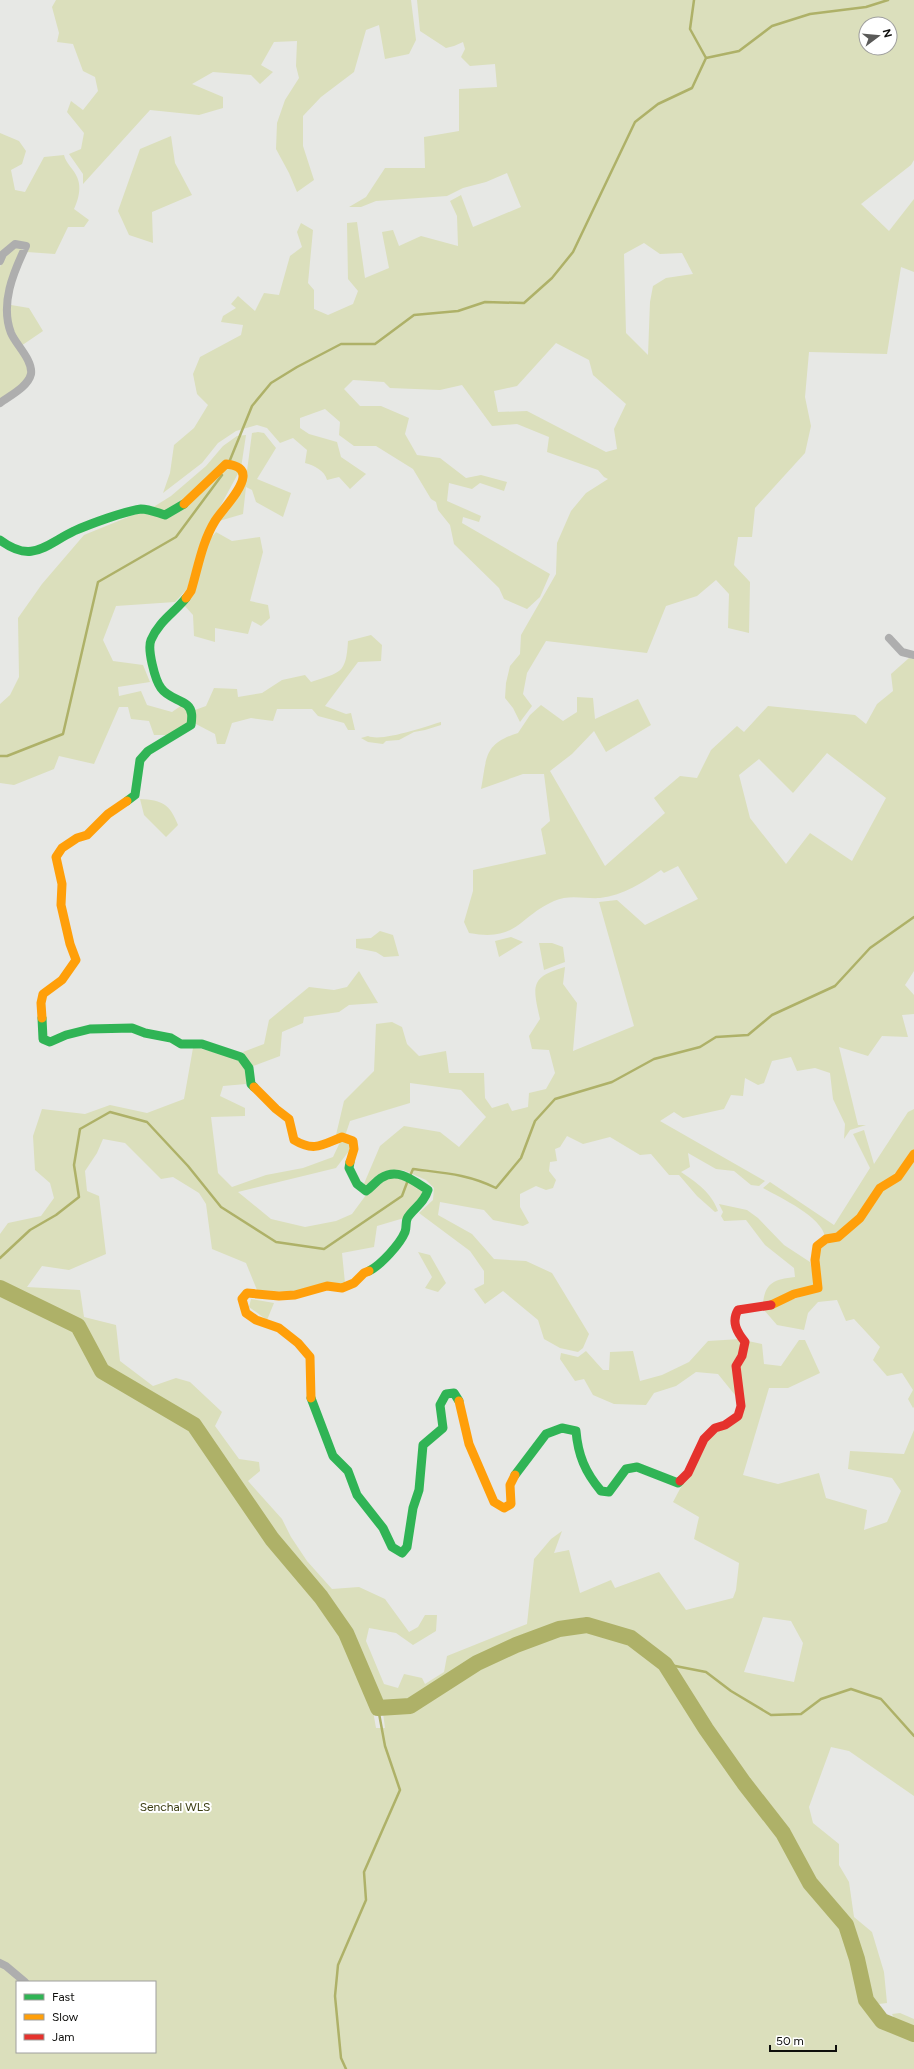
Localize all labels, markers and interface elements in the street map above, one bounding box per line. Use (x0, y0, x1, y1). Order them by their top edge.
north arrow (858, 16, 898, 56)
text: N (880, 27, 895, 39)
park label: Senchal WLS (140, 1800, 210, 1814)
legend (16, 1981, 156, 2053)
text: Fast (52, 1990, 75, 2004)
text: Slow (52, 2010, 79, 2024)
scale bar (770, 2027, 836, 2053)
text: Jam (52, 2030, 75, 2044)
text: 50 m (776, 2034, 804, 2048)

